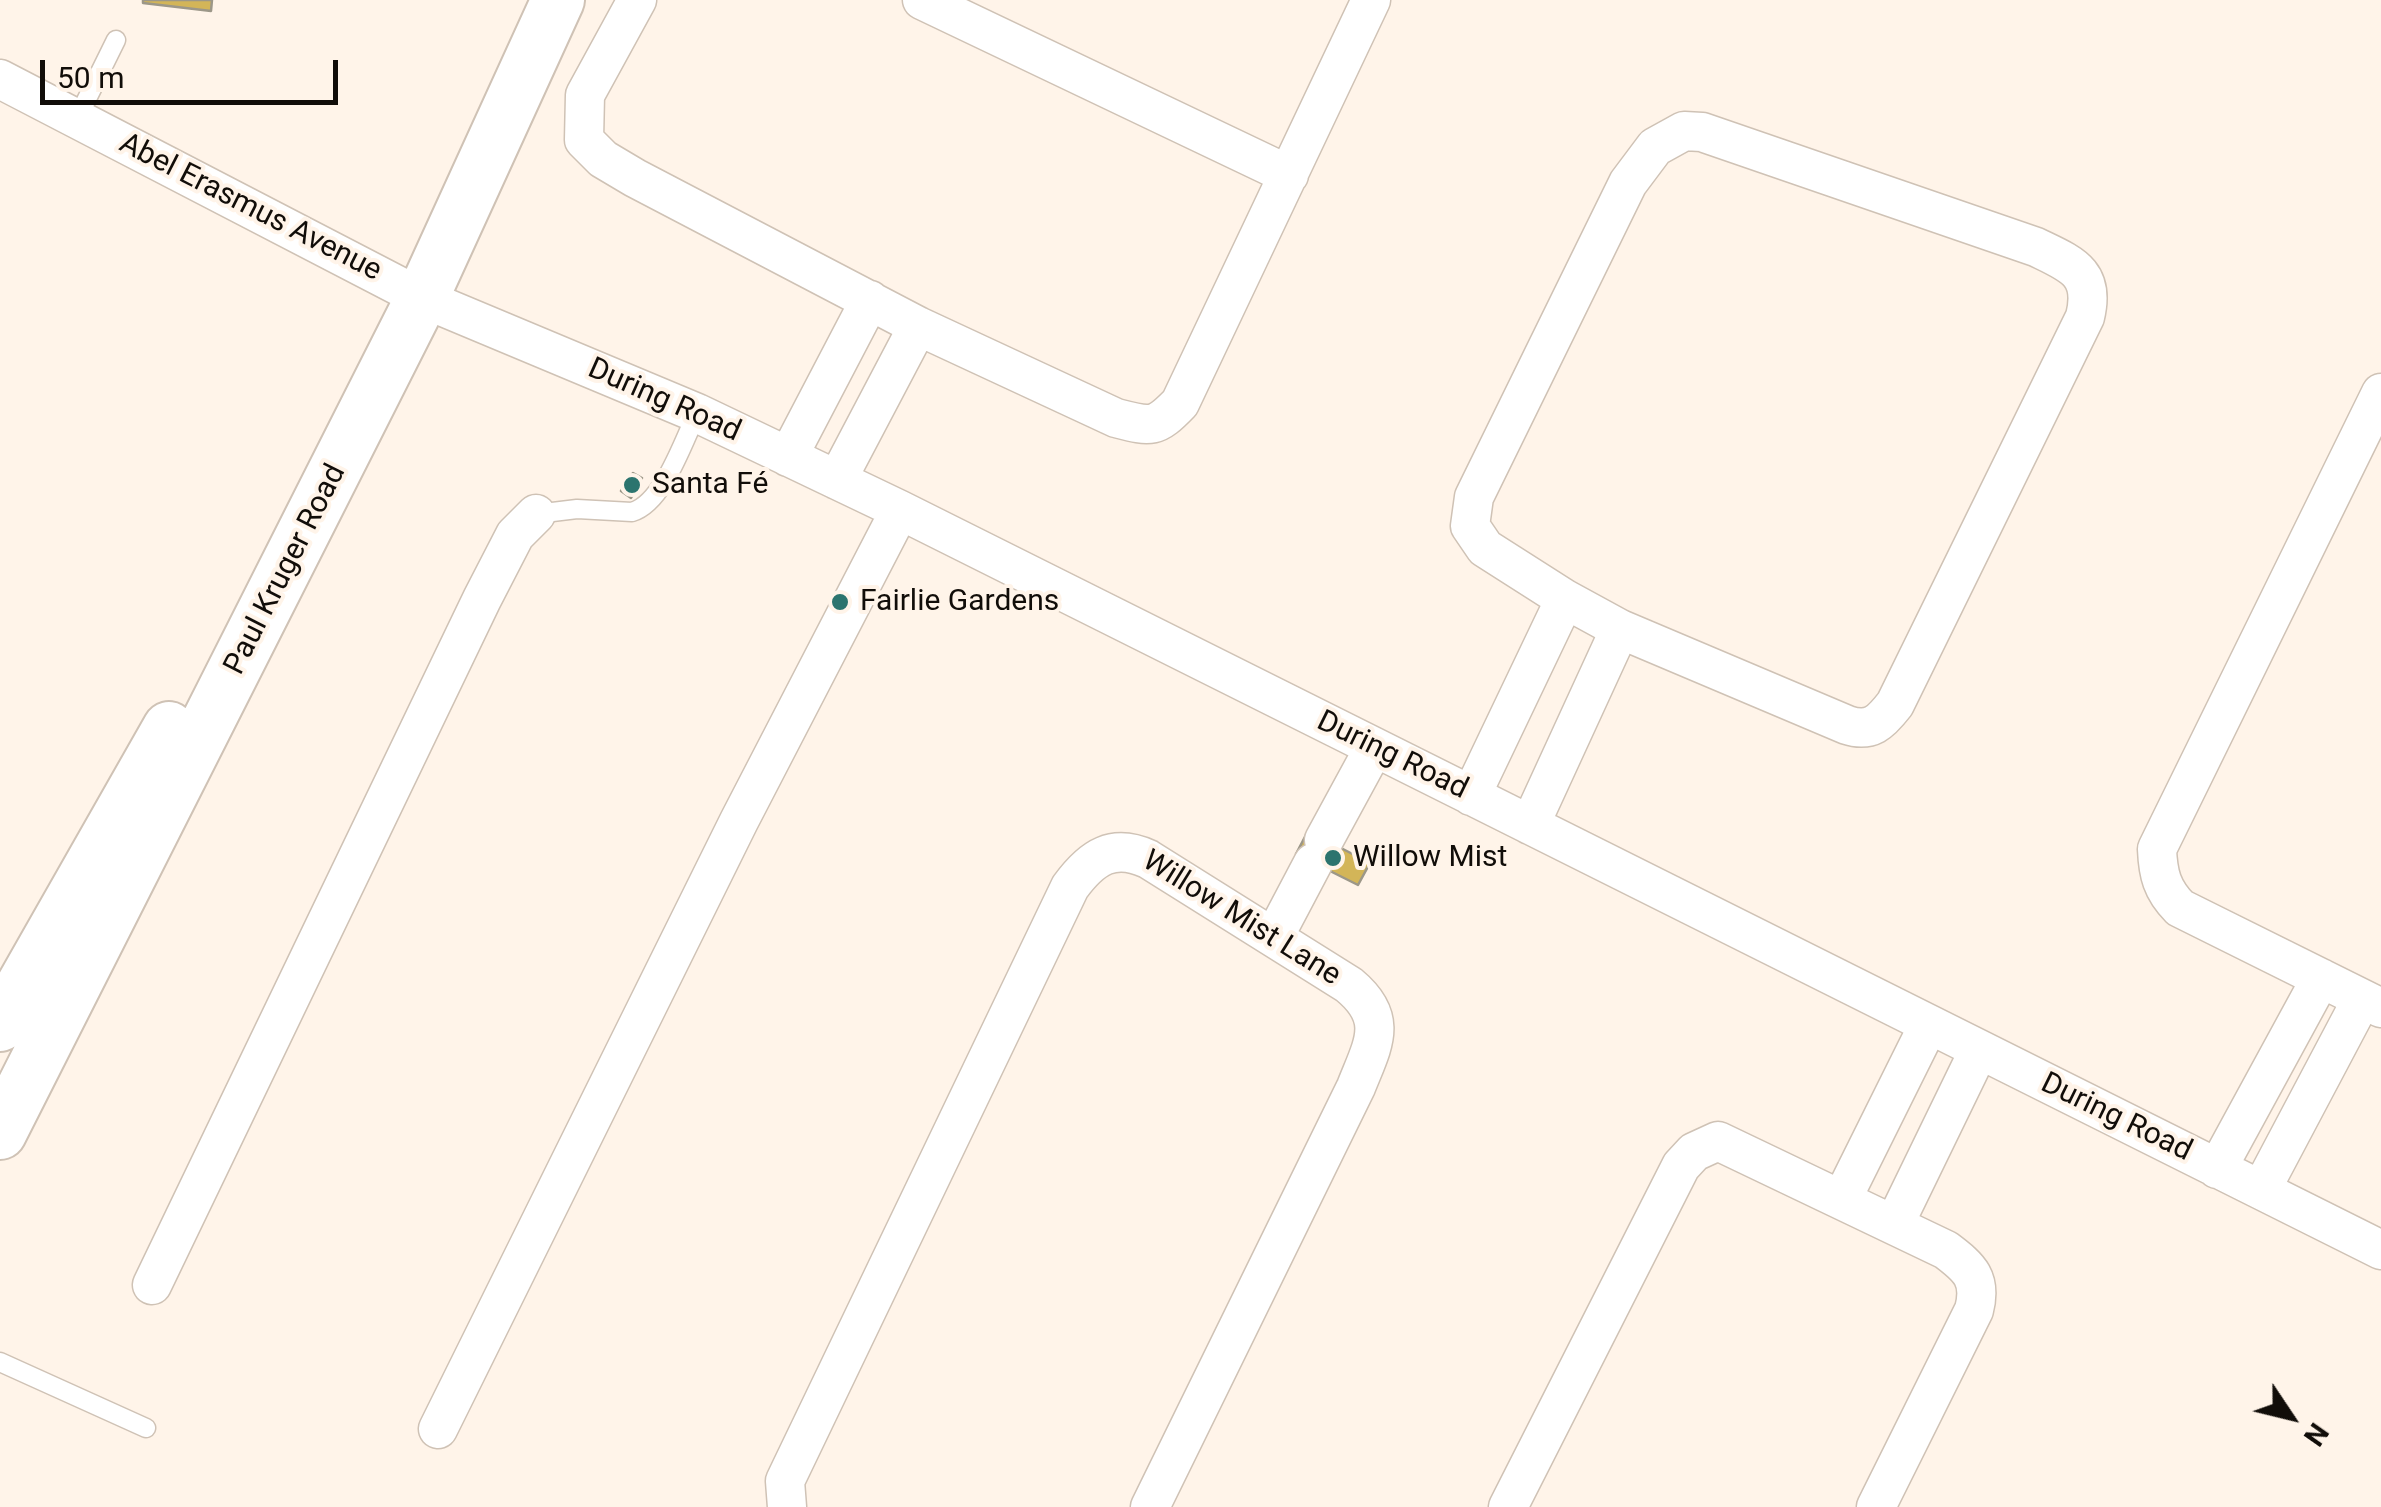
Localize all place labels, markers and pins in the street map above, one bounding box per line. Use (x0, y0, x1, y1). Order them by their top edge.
place label: Santa Fé (652, 467, 768, 503)
marker: Santa Fé (621, 474, 643, 496)
place label: Fairlie Gardens (860, 584, 1059, 620)
marker: Fairlie Gardens (829, 591, 851, 613)
place label: Willow Mist (1353, 840, 1507, 876)
marker: Willow Mist (1322, 847, 1344, 869)

